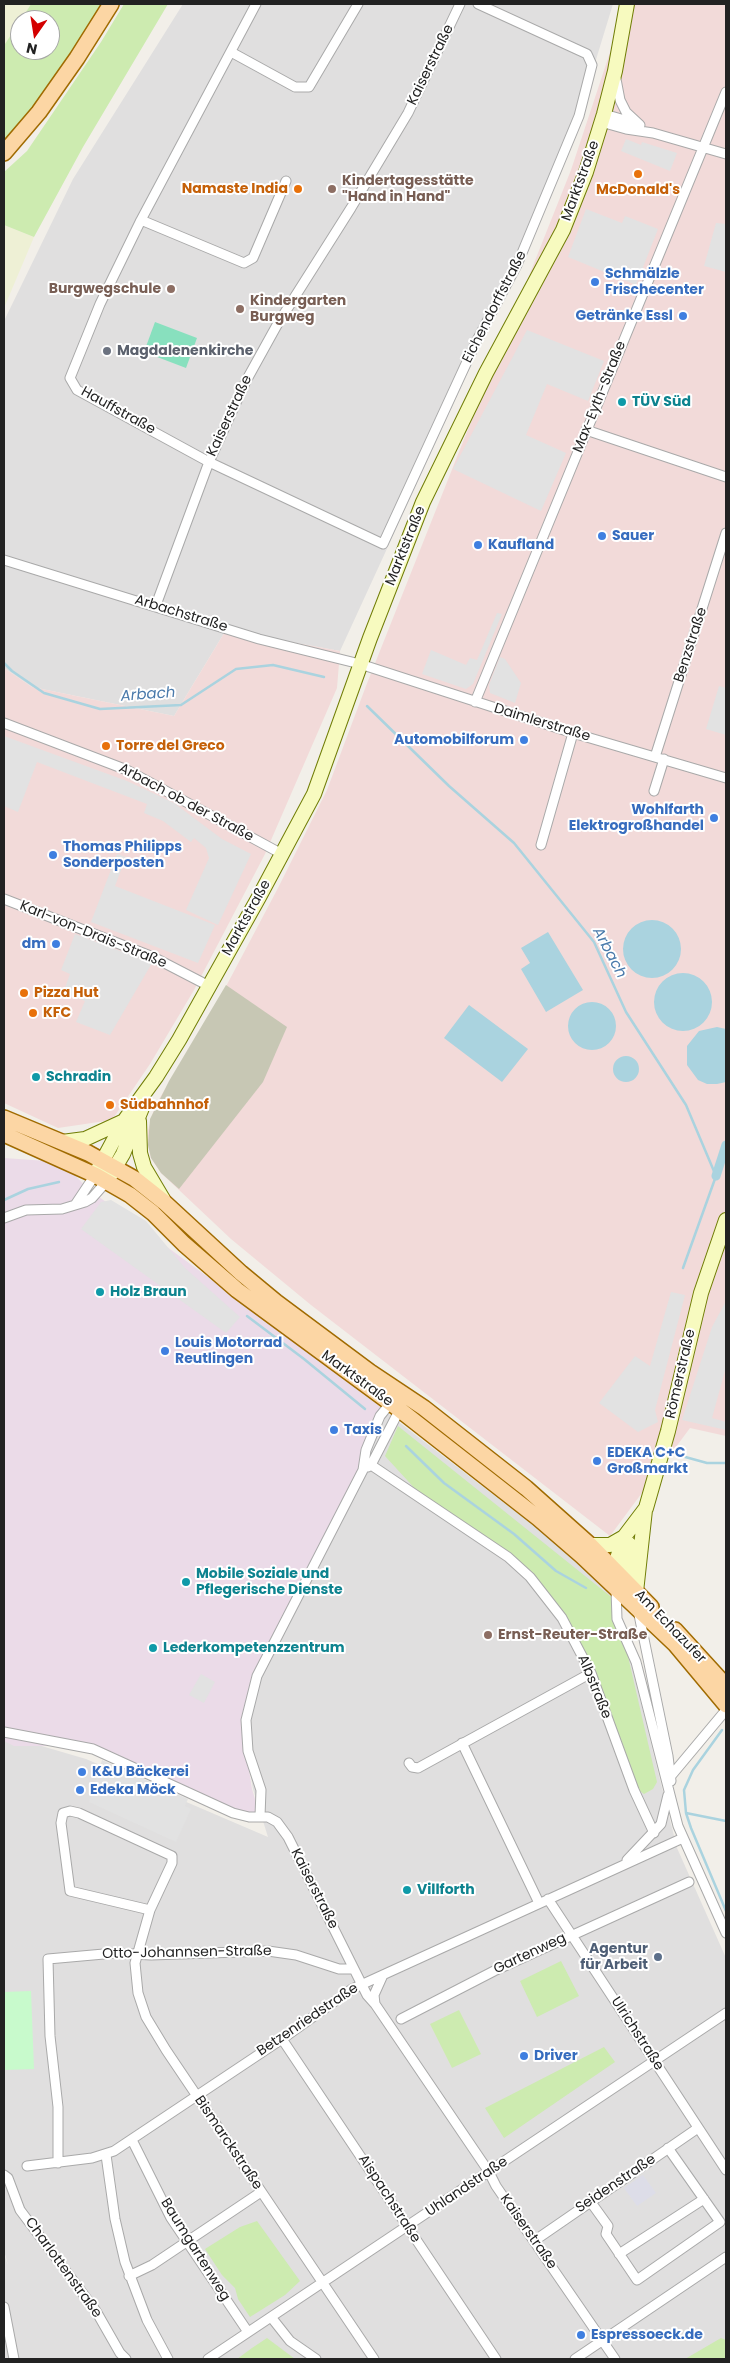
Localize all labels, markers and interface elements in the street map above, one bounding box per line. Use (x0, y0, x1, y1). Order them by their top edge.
north arrow (10, 10, 60, 60)
street label: Kaiserstraße (404, 22, 458, 108)
text: N (24, 38, 39, 60)
street label: Marktstraße (559, 138, 603, 224)
marker: McDonald's (632, 168, 644, 180)
place label: Kindertagesstätte "Hand in Hand" (342, 173, 474, 206)
place label: Namaste India (182, 181, 288, 197)
place label: McDonald's (596, 182, 680, 198)
marker: Namaste India (292, 183, 304, 195)
marker: Kindertagesstätte "Hand in Hand" (326, 183, 338, 195)
street label: Eichendorffstraße (459, 248, 531, 366)
place label: Schmälzle Frischecenter (605, 266, 704, 298)
marker: Schmälzle Frischecenter (589, 276, 601, 288)
place label: Burgwegschule (49, 281, 161, 297)
marker: Burgwegschule (165, 283, 177, 295)
place label: Kindergarten Burgweg (250, 293, 346, 326)
marker: Kindergarten Burgweg (234, 303, 246, 315)
place label: Getränke Essl (576, 308, 673, 324)
marker: Getränke Essl (677, 310, 689, 322)
street label: Max-Eyth-Straße (570, 339, 630, 455)
place label: Magdalenenkirche (117, 343, 253, 359)
marker: Magdalenenkirche (101, 345, 113, 357)
street label: Kaiserstraße (204, 373, 256, 459)
street label: Hauffstraße (78, 384, 158, 438)
place label: TÜV Süd (632, 394, 691, 410)
marker: TÜV Süd (616, 396, 628, 408)
street label: Marktstraße (382, 504, 430, 588)
place label: Sauer (612, 528, 654, 544)
marker: Sauer (596, 530, 608, 542)
place label: Kaufland (488, 537, 554, 553)
marker: Kaufland (472, 539, 484, 551)
street label: Arbachstraße (132, 592, 230, 636)
street label: Benzstraße (671, 605, 711, 685)
water label: Arbach (120, 684, 176, 706)
street label: Daimlerstraße (492, 700, 592, 746)
place label: Automobilforum (394, 732, 514, 748)
marker: Automobilforum (518, 734, 530, 746)
place label: Torre del Greco (116, 738, 225, 754)
marker: Torre del Greco (100, 740, 112, 752)
street label: Arbach ob der Straße (116, 760, 256, 846)
place label: Wohlfarth Elektrogroßhandel (569, 802, 704, 834)
marker: Wohlfarth Elektrogroßhandel (708, 812, 720, 824)
place label: Thomas Philipps Sonderposten (63, 839, 182, 872)
marker: Thomas Philipps Sonderposten (47, 849, 59, 861)
street label: Marktstraße (219, 877, 275, 959)
street label: Karl-von-Drais-Straße (17, 898, 169, 972)
water label: Arbach (588, 925, 630, 981)
place label: dm (22, 936, 46, 952)
marker: dm (50, 938, 62, 950)
place label: Pizza Hut (34, 985, 99, 1001)
marker: Pizza Hut (18, 987, 30, 999)
place label: KFC (43, 1005, 71, 1021)
marker: KFC (27, 1007, 39, 1019)
place label: Schradin (46, 1069, 111, 1085)
marker: Schradin (30, 1071, 42, 1083)
place label: Südbahnhof (120, 1097, 209, 1113)
marker: Südbahnhof (104, 1099, 116, 1111)
place label: Holz Braun (110, 1284, 187, 1300)
marker: Holz Braun (94, 1286, 106, 1298)
street label: Römerstraße (663, 1328, 699, 1420)
place label: Louis Motorrad Reutlingen (175, 1335, 282, 1368)
marker: Louis Motorrad Reutlingen (159, 1345, 171, 1357)
street label: Marktstraße (318, 1347, 396, 1411)
place label: Taxis (344, 1422, 382, 1438)
marker: Taxis (328, 1424, 340, 1436)
place label: EDEKA C+C Großmarkt (607, 1445, 688, 1478)
marker: EDEKA C+C Großmarkt (591, 1455, 603, 1467)
place label: Mobile Soziale und Pflegerische Dienste (196, 1566, 343, 1598)
marker: Mobile Soziale und Pflegerische Dienste (180, 1576, 192, 1588)
street label: Am Echazufer (631, 1587, 709, 1667)
place label: Ernst-Reuter-Straße (498, 1627, 647, 1643)
marker: Ernst-Reuter-Straße (482, 1629, 494, 1641)
place label: Lederkompetenzzentrum (163, 1640, 345, 1656)
marker: Lederkompetenzzentrum (147, 1642, 159, 1654)
street label: Albstraße (574, 1652, 614, 1722)
place label: K&U Bäckerei (92, 1764, 189, 1780)
marker: K&U Bäckerei (76, 1766, 88, 1778)
place label: Edeka Möck (90, 1782, 176, 1798)
marker: Edeka Möck (74, 1784, 86, 1796)
street label: Kaiserstraße (287, 1846, 341, 1932)
place label: Villforth (417, 1882, 475, 1898)
marker: Villforth (401, 1884, 413, 1896)
street label: Gartenweg (491, 1930, 569, 1978)
place label: Agentur für Arbeit (580, 1941, 648, 1974)
street label: Otto-Johannsen-Straße (102, 1943, 272, 1963)
marker: Agentur für Arbeit (652, 1951, 664, 1963)
street label: Betzenriedstraße (254, 1980, 362, 2060)
street label: Ulrichstraße (607, 1994, 667, 2074)
place label: Driver (534, 2048, 578, 2064)
marker: Driver (518, 2050, 530, 2062)
street label: Bismarckstraße (190, 2093, 266, 2193)
street label: Seidenstraße (573, 2151, 659, 2217)
street label: Aispachstraße (354, 2152, 424, 2246)
street label: Uhlandstraße (423, 2153, 511, 2221)
street label: Kaiserstraße (496, 2191, 560, 2273)
street label: Baumgartenweg (157, 2196, 233, 2304)
street label: Charlottenstraße (21, 2215, 105, 2321)
place label: Espressoeck.de (591, 2327, 703, 2343)
marker: Espressoeck.de (575, 2329, 587, 2341)

